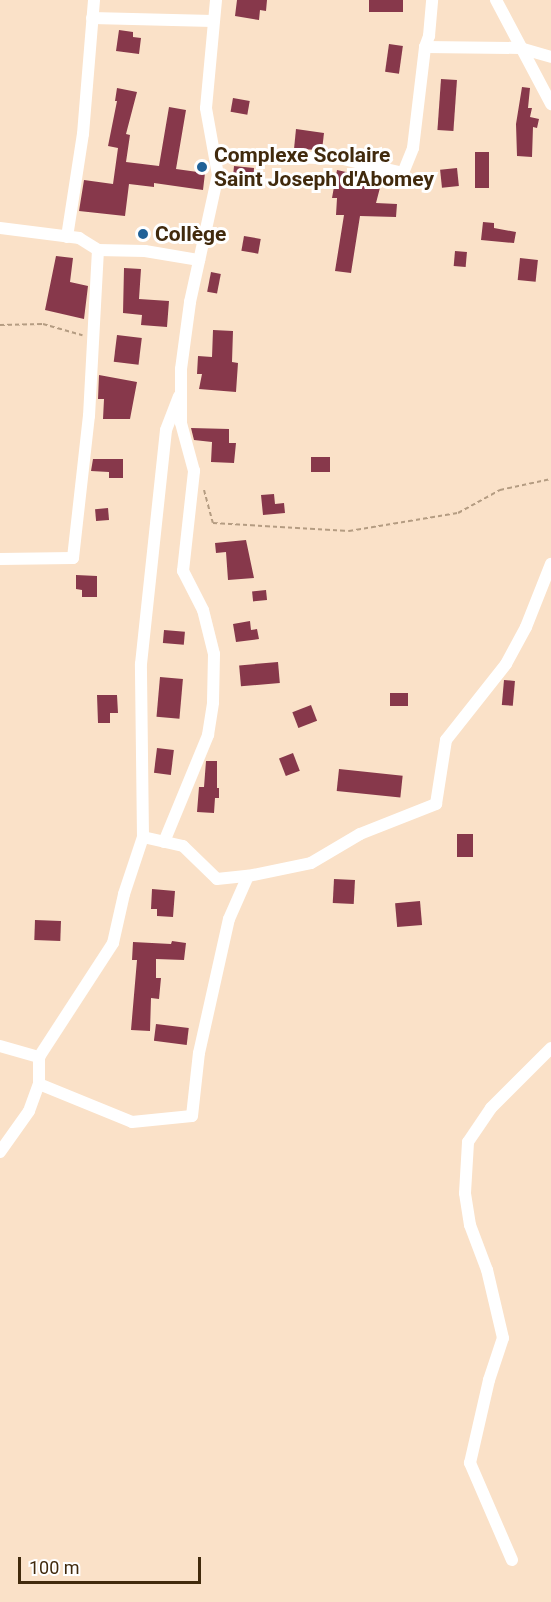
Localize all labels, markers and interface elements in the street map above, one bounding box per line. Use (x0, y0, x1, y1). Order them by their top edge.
place label: Complexe Scolaire Saint Joseph d'Abomey (214, 142, 434, 192)
marker: Complexe Scolaire Saint Joseph d'Abomey (195, 160, 209, 174)
place label: Collège (155, 221, 226, 247)
marker: Collège (136, 227, 150, 241)
scale bar (21, 1545, 204, 1583)
text: 100 m (29, 1557, 80, 1578)

